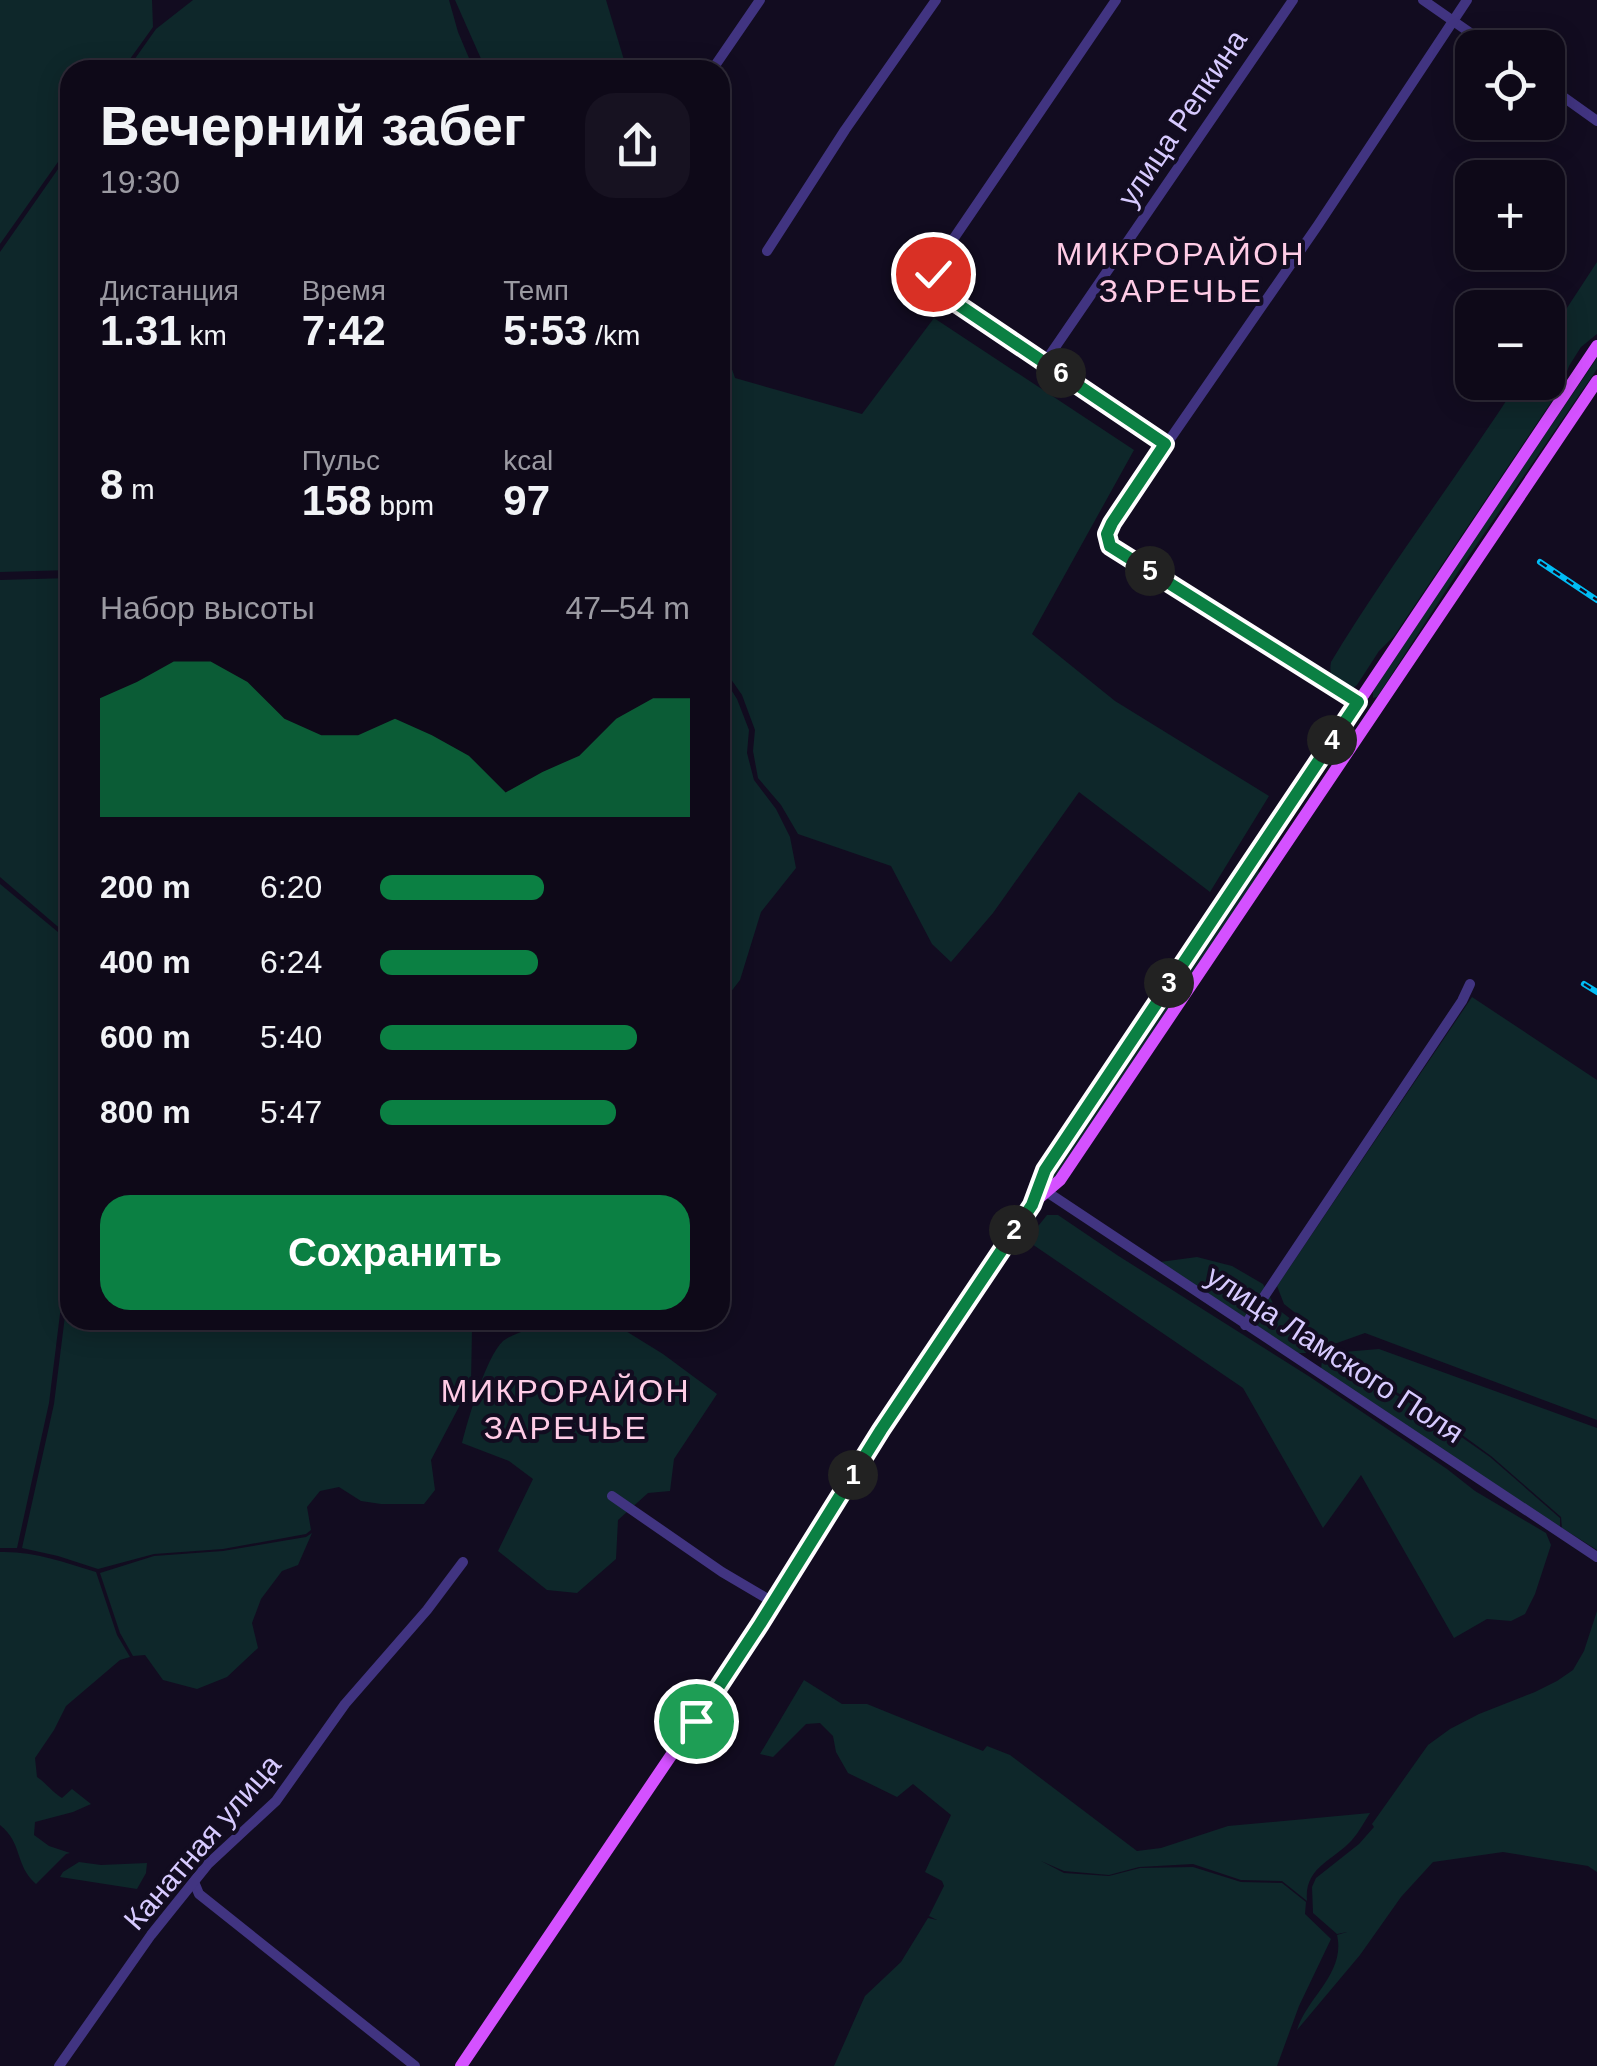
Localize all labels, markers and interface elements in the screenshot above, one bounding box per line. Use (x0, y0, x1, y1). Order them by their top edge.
street label: улица Репкина (1111, 23, 1253, 212)
map controls (1455, 30, 1565, 400)
button: locate (1455, 30, 1565, 140)
button: share (585, 93, 690, 198)
text: Вечерний забег (100, 95, 526, 157)
button: + (1455, 160, 1565, 270)
text: 19:30 (100, 164, 180, 200)
pin (891, 232, 976, 317)
district label: МИКРОРАЙОН ЗАРЕЧЬЕ (1056, 236, 1306, 309)
icon: check (906, 247, 961, 302)
text: Дистанция (100, 275, 239, 306)
text: Время (302, 275, 386, 306)
text: Темп (503, 275, 569, 306)
button: − (1455, 290, 1565, 400)
text: 1.31 (100, 307, 182, 354)
text: 7:42 (302, 307, 386, 354)
text: 5:53 (503, 307, 587, 354)
text: km (182, 320, 227, 351)
text: /km (587, 320, 640, 351)
pin: 6 (1036, 348, 1086, 398)
text: 6 (1053, 357, 1069, 388)
text: Пульс (302, 445, 380, 476)
text: kcal (503, 445, 553, 476)
text: 8 (100, 461, 123, 508)
text: m (123, 474, 154, 505)
text: 158 (302, 477, 372, 524)
text: 97 (503, 477, 550, 524)
text: bpm (372, 490, 434, 521)
pin: 5 (1125, 546, 1175, 596)
text: 5 (1142, 555, 1158, 586)
text: Набор высоты (100, 590, 315, 626)
text: 47–54 m (565, 590, 690, 626)
pin: 4 (1307, 715, 1357, 765)
text: 4 (1324, 724, 1340, 755)
text: 200 m (100, 869, 191, 905)
text: 6:20 (260, 869, 322, 905)
text: 400 m (100, 944, 191, 980)
text: 6:24 (260, 944, 322, 980)
pin: 3 (1144, 958, 1194, 1008)
text: 3 (1161, 967, 1177, 998)
text: 600 m (100, 1019, 191, 1055)
text: 5:40 (260, 1019, 322, 1055)
text: 800 m (100, 1094, 191, 1130)
text: 5:47 (260, 1094, 322, 1130)
button: Сохранить (100, 1195, 690, 1310)
pin: 2 (989, 1205, 1039, 1255)
text: 2 (1006, 1214, 1022, 1245)
street label: улица Ламского Поля (1200, 1259, 1470, 1449)
district label: МИКРОРАЙОН ЗАРЕЧЬЕ (441, 1373, 691, 1446)
pin: 1 (828, 1450, 878, 1500)
text: 1 (845, 1459, 861, 1490)
pin (654, 1679, 739, 1764)
icon: arrive (669, 1694, 724, 1749)
street label: Канатная улица (117, 1748, 287, 1936)

